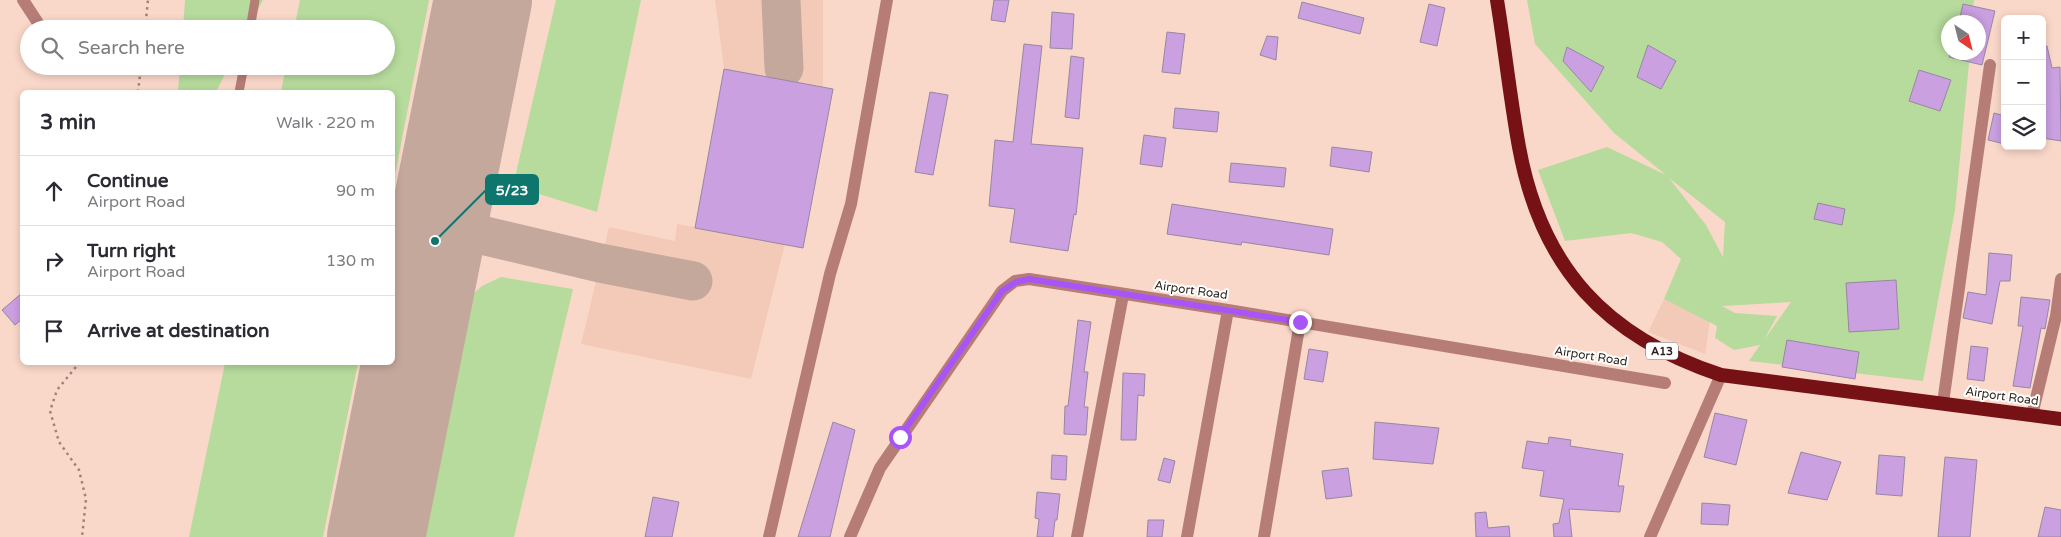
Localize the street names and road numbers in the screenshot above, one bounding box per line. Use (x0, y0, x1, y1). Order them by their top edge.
street label: Airport Road (1153, 278, 1229, 302)
road number: A13 (1646, 342, 1678, 360)
street label: Airport Road (1553, 343, 1629, 369)
street label: Airport Road (1964, 384, 2040, 408)

